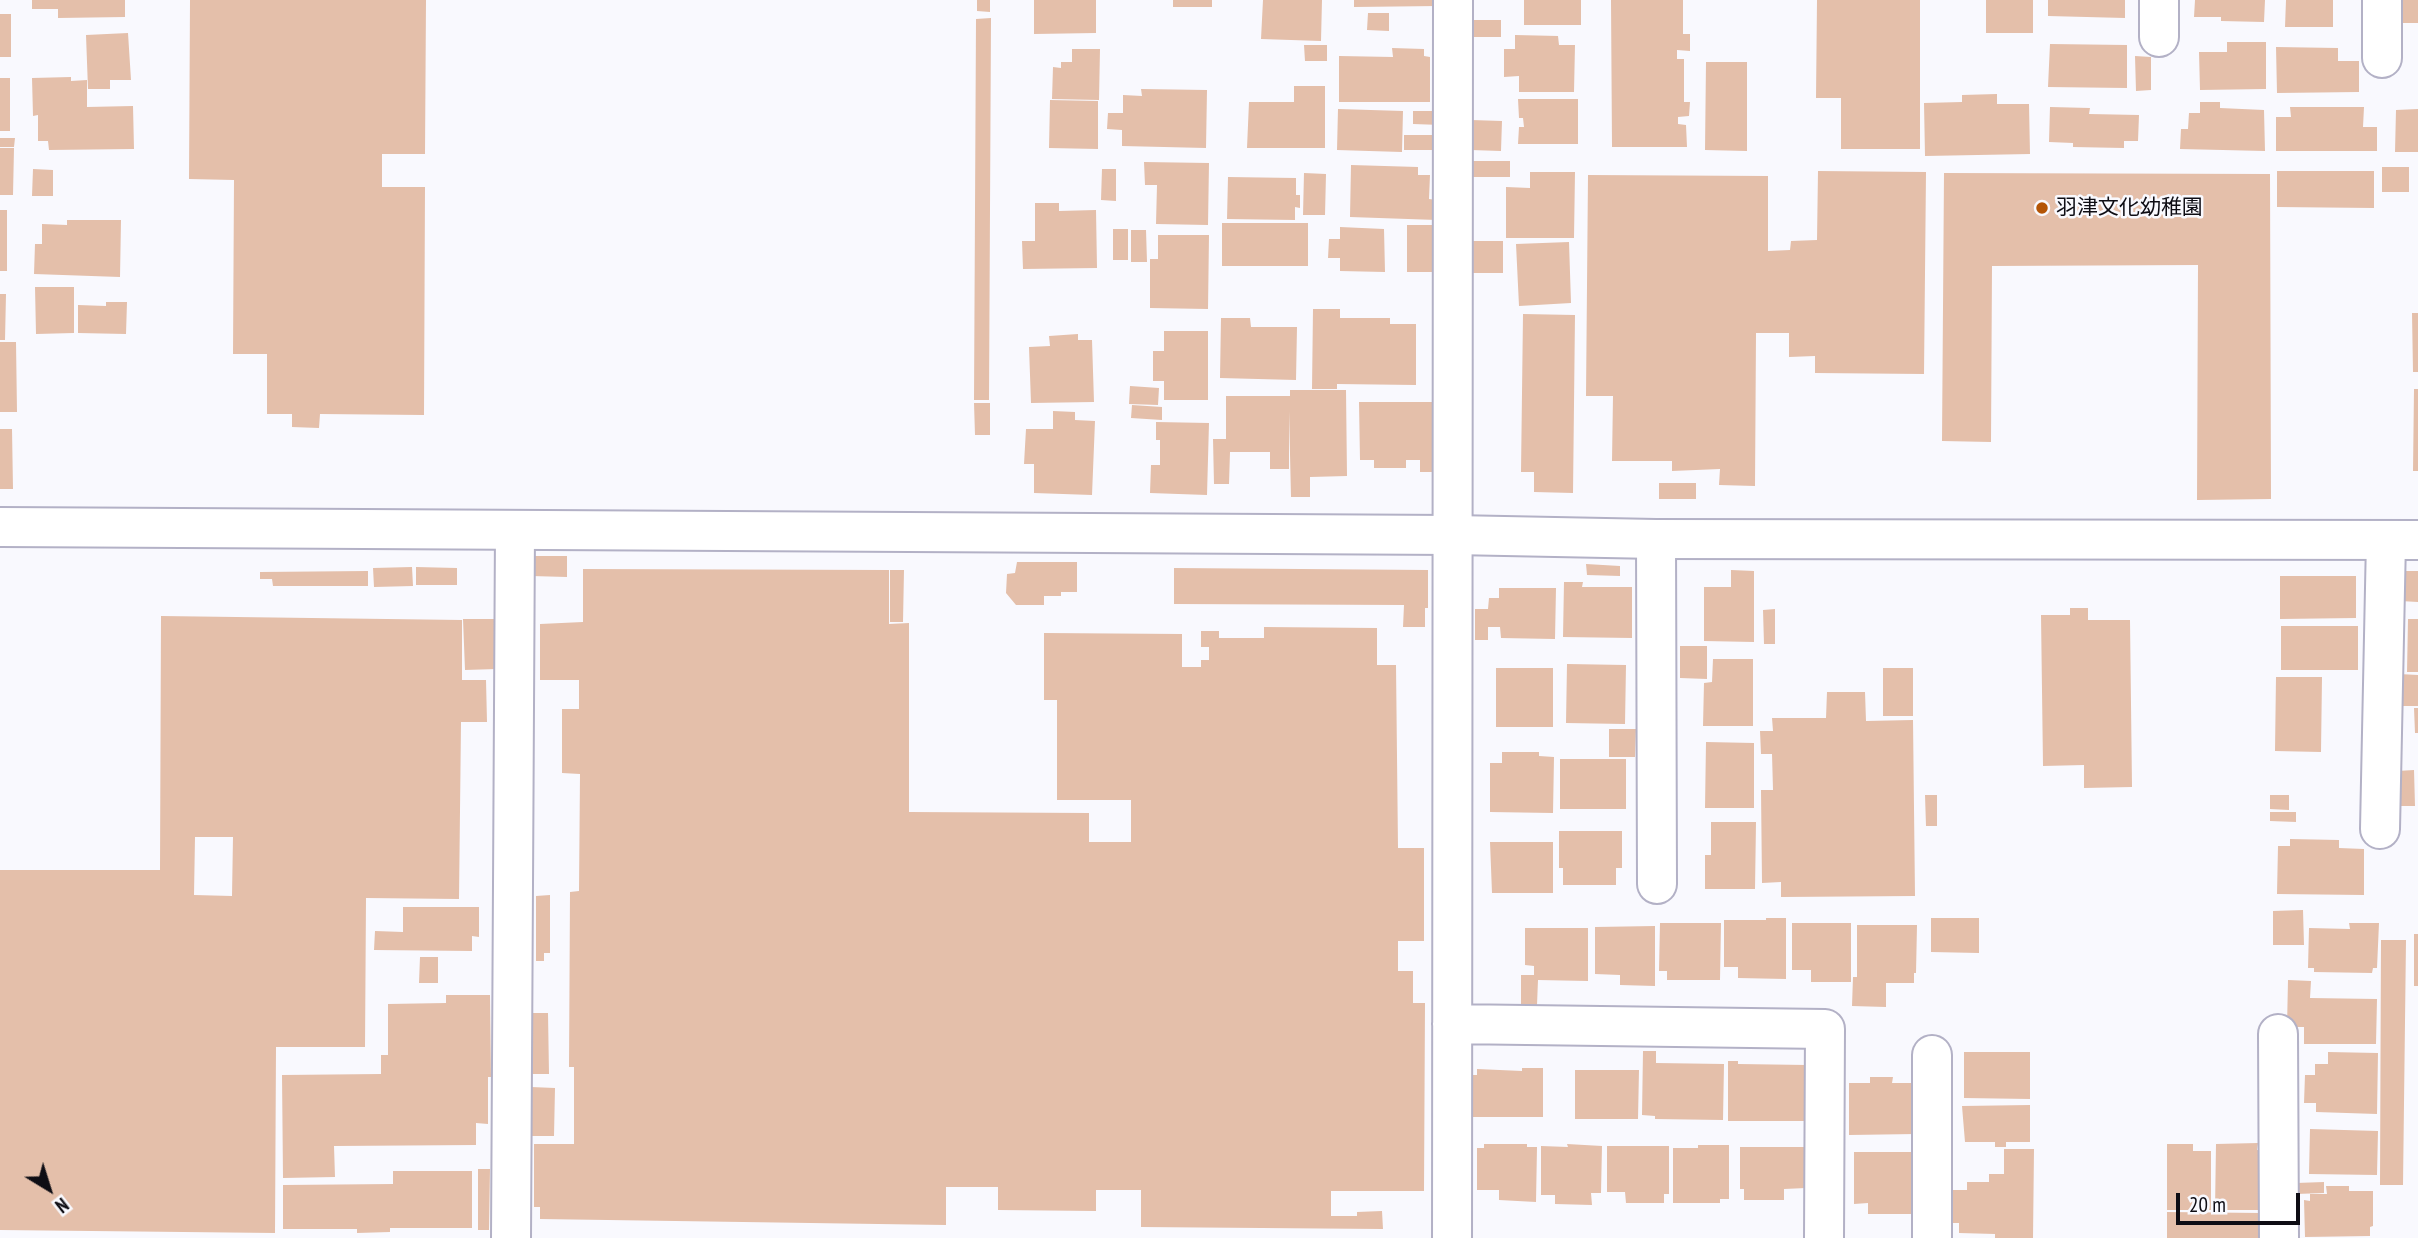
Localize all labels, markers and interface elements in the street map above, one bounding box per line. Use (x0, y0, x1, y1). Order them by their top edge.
place label: 羽津文化幼稚園 (2056, 195, 2203, 221)
marker: 羽津文化幼稚園 (2034, 200, 2050, 216)
north arrow (14, 1154, 84, 1224)
scale bar (2180, 1178, 2304, 1222)
text: 20 m (2189, 1191, 2226, 1218)
text: N (51, 1193, 73, 1218)

